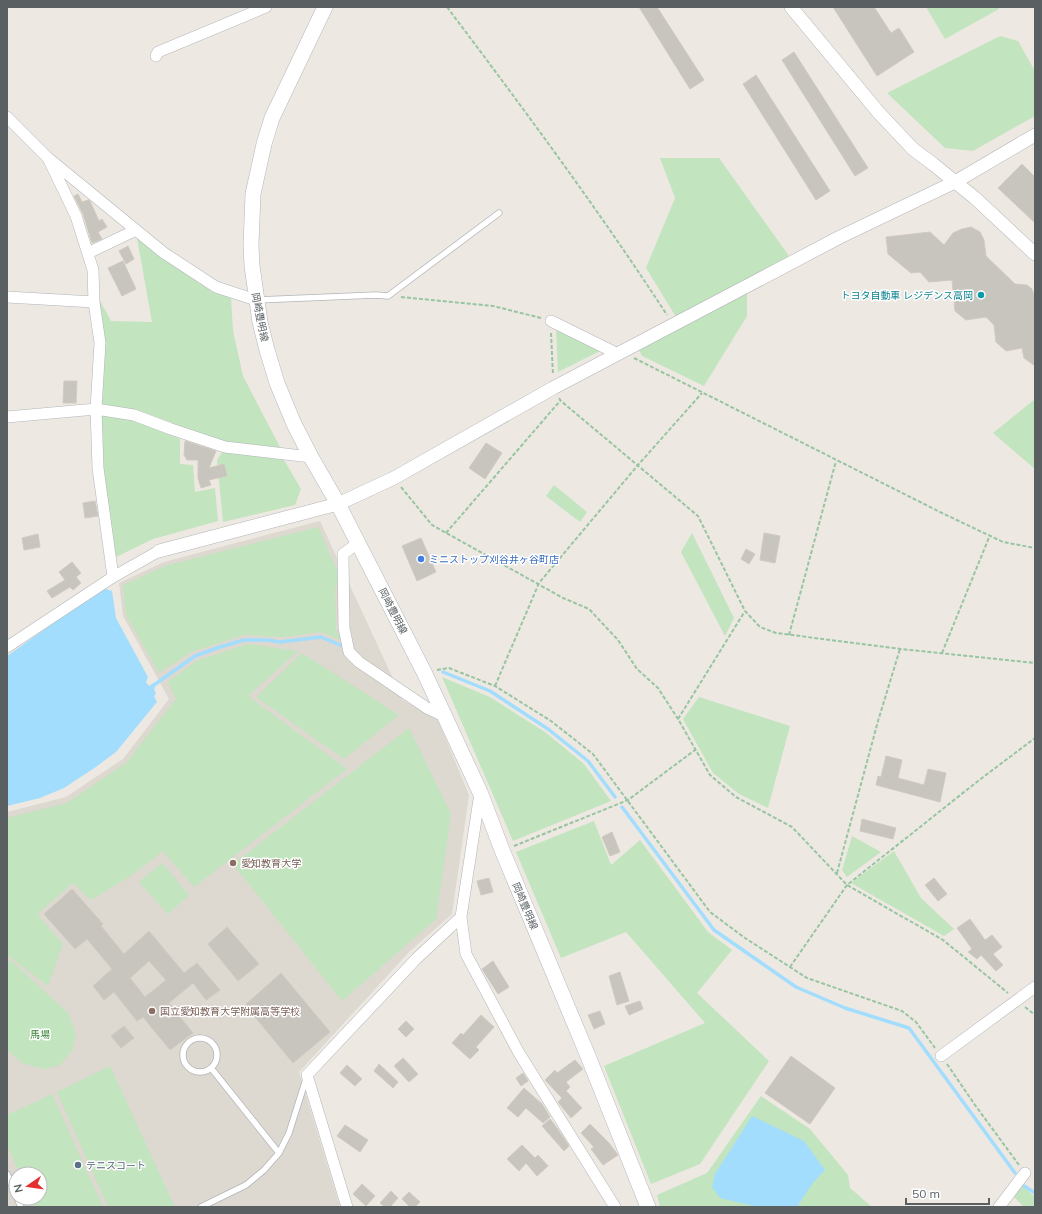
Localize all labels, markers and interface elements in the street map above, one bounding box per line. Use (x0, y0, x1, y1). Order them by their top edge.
place label: トヨタ自動車 レジデンス高岡 (841, 289, 973, 302)
marker: トヨタ自動車 レジデンス高岡 (976, 290, 986, 300)
street label: 岡崎豊明線 (249, 291, 271, 343)
place label: ミニストップ刈谷井ヶ谷町店 (429, 553, 559, 566)
marker: ミニストップ刈谷井ヶ谷町店 (416, 554, 426, 564)
street label: 岡崎豊明線 (376, 586, 410, 636)
place label: 愛知教育大学 (241, 857, 301, 870)
marker: 愛知教育大学 (228, 858, 238, 868)
street label: 岡崎豊明線 (509, 880, 541, 932)
place label: 国立愛知教育大学附属高等学校 (160, 1005, 300, 1018)
marker: 国立愛知教育大学附属高等学校 (147, 1006, 157, 1016)
park label: 馬場 (30, 1028, 50, 1041)
place label: テニスコート (86, 1159, 146, 1172)
marker: テニスコート (73, 1160, 83, 1170)
north arrow (8, 1166, 48, 1206)
scale bar (906, 1180, 989, 1206)
text: N (11, 1183, 26, 1194)
text: 50 m (912, 1186, 940, 1201)

